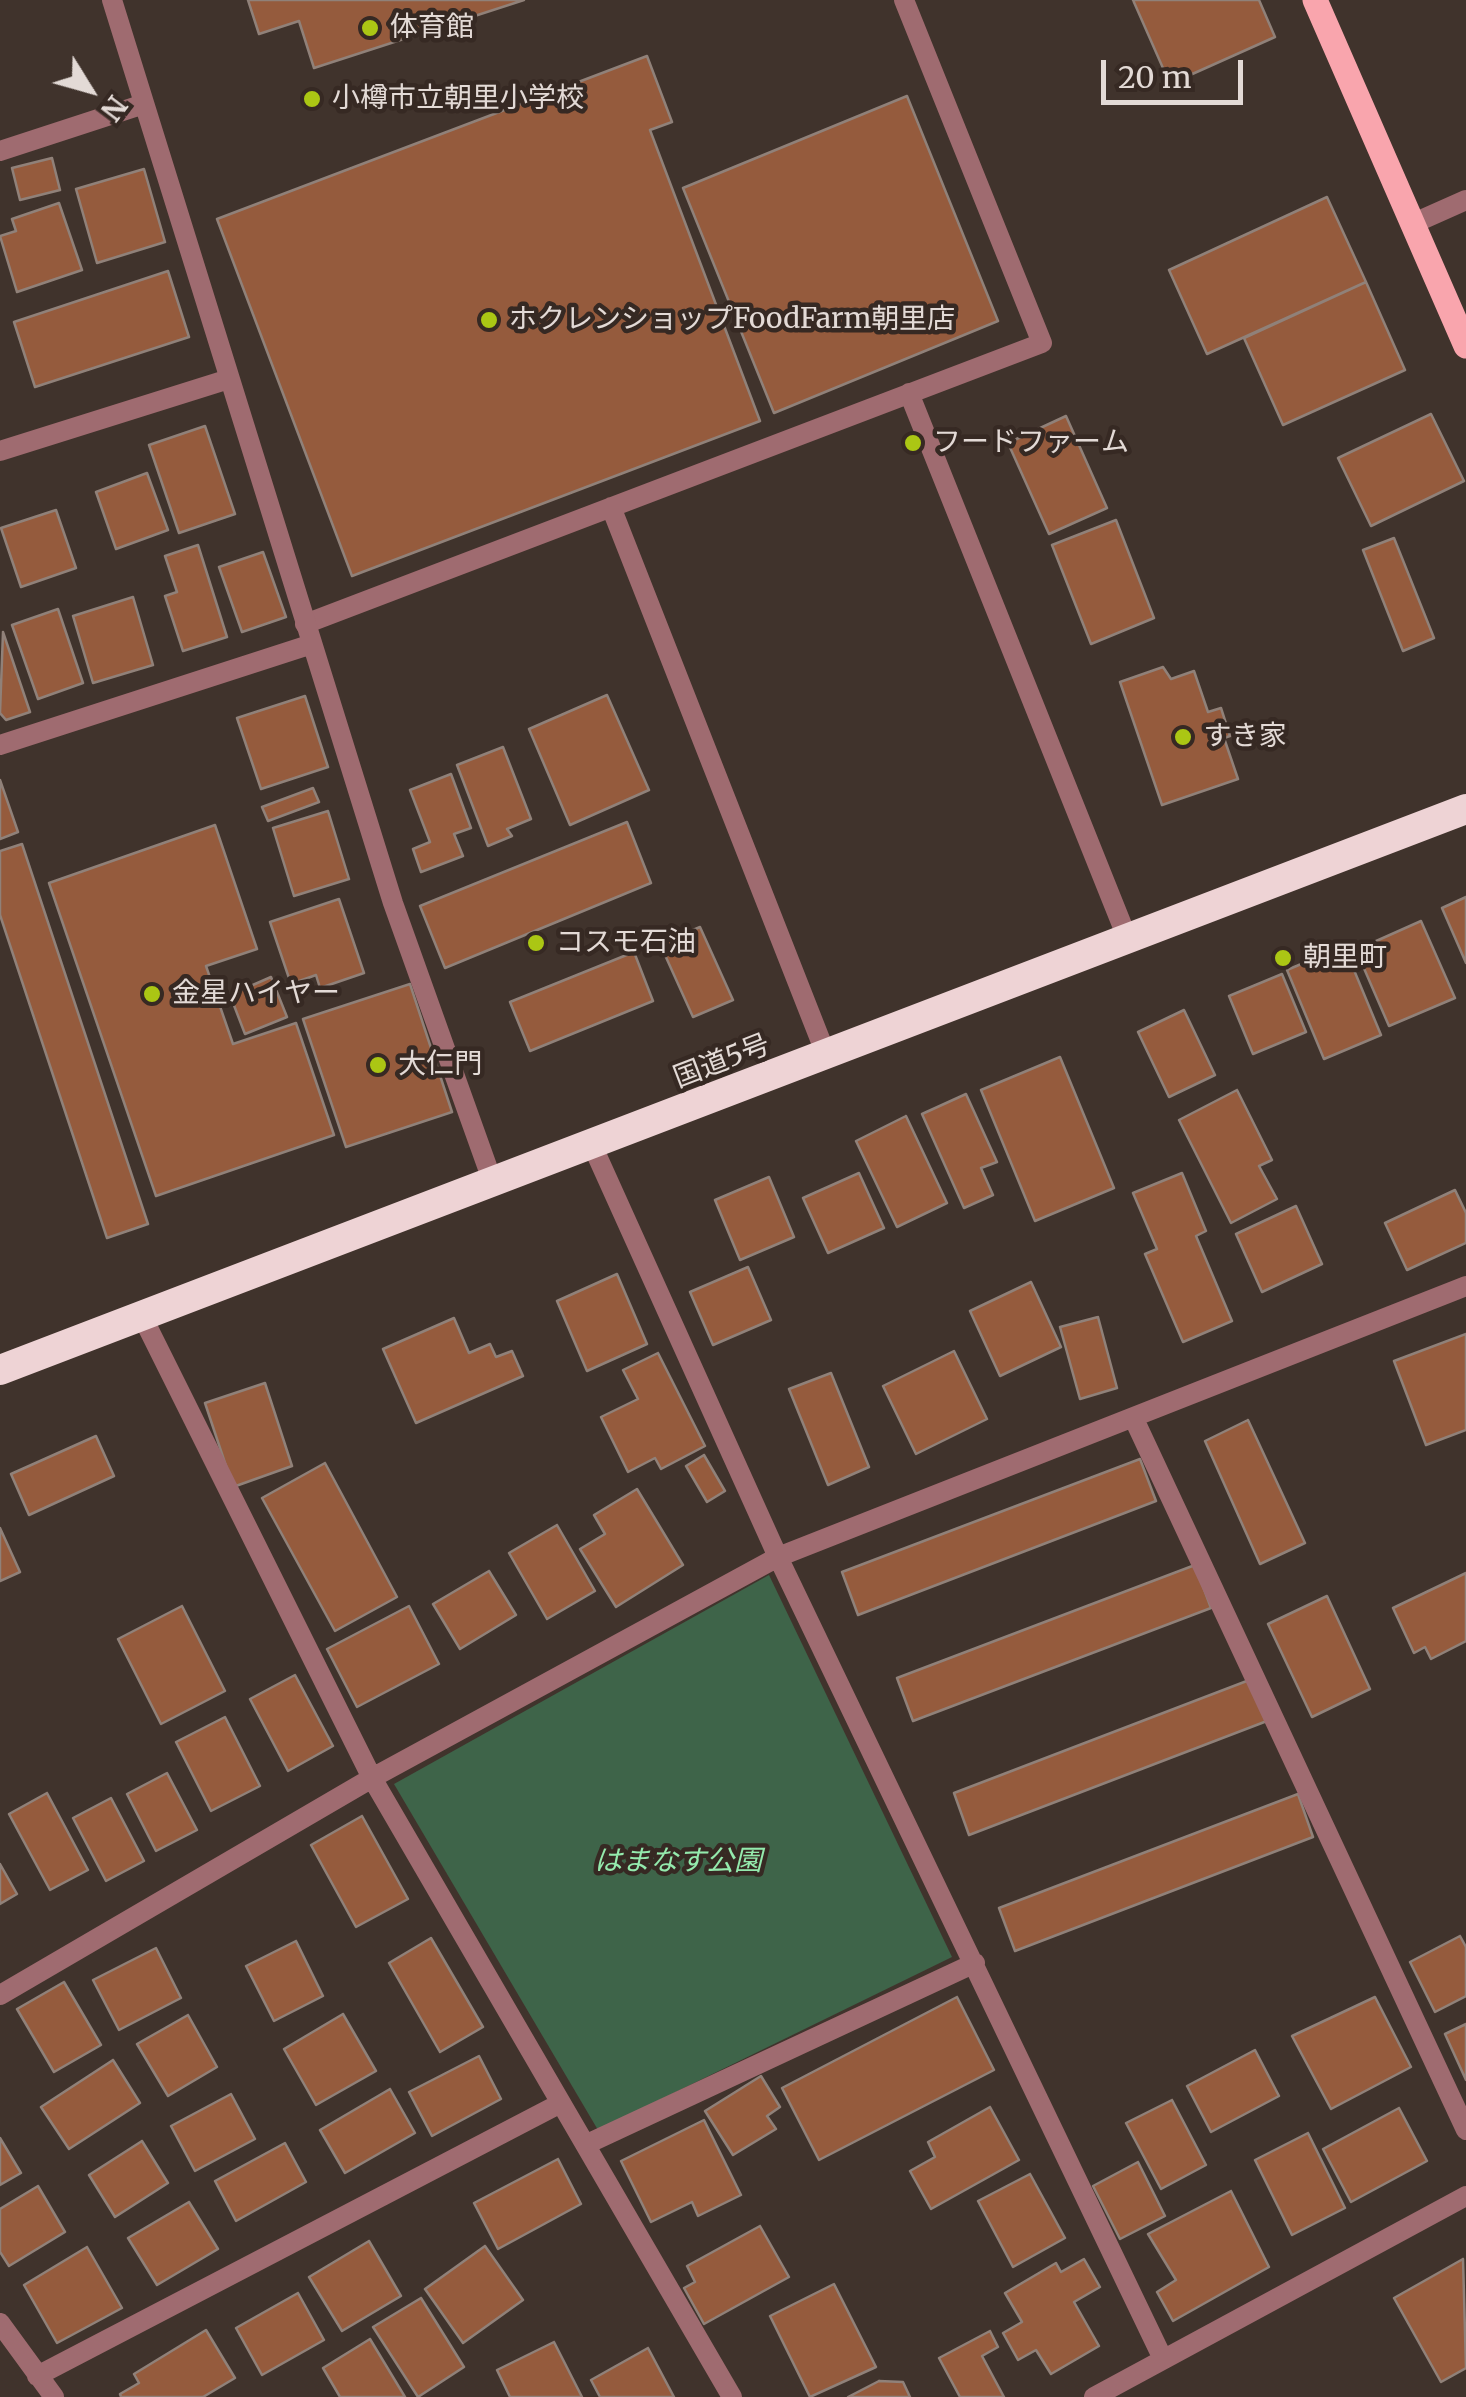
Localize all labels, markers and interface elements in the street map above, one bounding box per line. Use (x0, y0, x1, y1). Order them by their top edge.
place label: 体育館 (390, 11, 474, 45)
marker: 体育館 (359, 17, 381, 39)
north arrow (40, 40, 140, 140)
scale bar (1106, 40, 1248, 102)
text: 20 m (1118, 58, 1191, 96)
place label: 小樽市立朝里小学校 (332, 82, 584, 116)
text: N (93, 88, 135, 128)
marker: 小樽市立朝里小学校 (301, 88, 323, 110)
place label: ホクレンショップFoodFarm朝里店 (509, 303, 955, 337)
marker: ホクレンショップFoodFarm朝里店 (478, 309, 500, 331)
place label: フードファーム (933, 426, 1129, 460)
marker: フードファーム (902, 432, 924, 454)
place label: すき家 (1203, 720, 1287, 754)
marker: すき家 (1172, 726, 1194, 748)
place label: コスモ石油 (556, 926, 696, 960)
marker: コスモ石油 (525, 932, 547, 954)
place label: 朝里町 (1303, 941, 1387, 975)
marker: 朝里町 (1272, 947, 1294, 969)
place label: 金星ハイヤー (172, 977, 340, 1011)
marker: 金星ハイヤー (141, 983, 163, 1005)
street label: 国道5号 (669, 1028, 775, 1096)
place label: 大仁門 (398, 1048, 482, 1082)
marker: 大仁門 (367, 1054, 389, 1076)
park label: はまなす公園 (594, 1845, 762, 1879)

